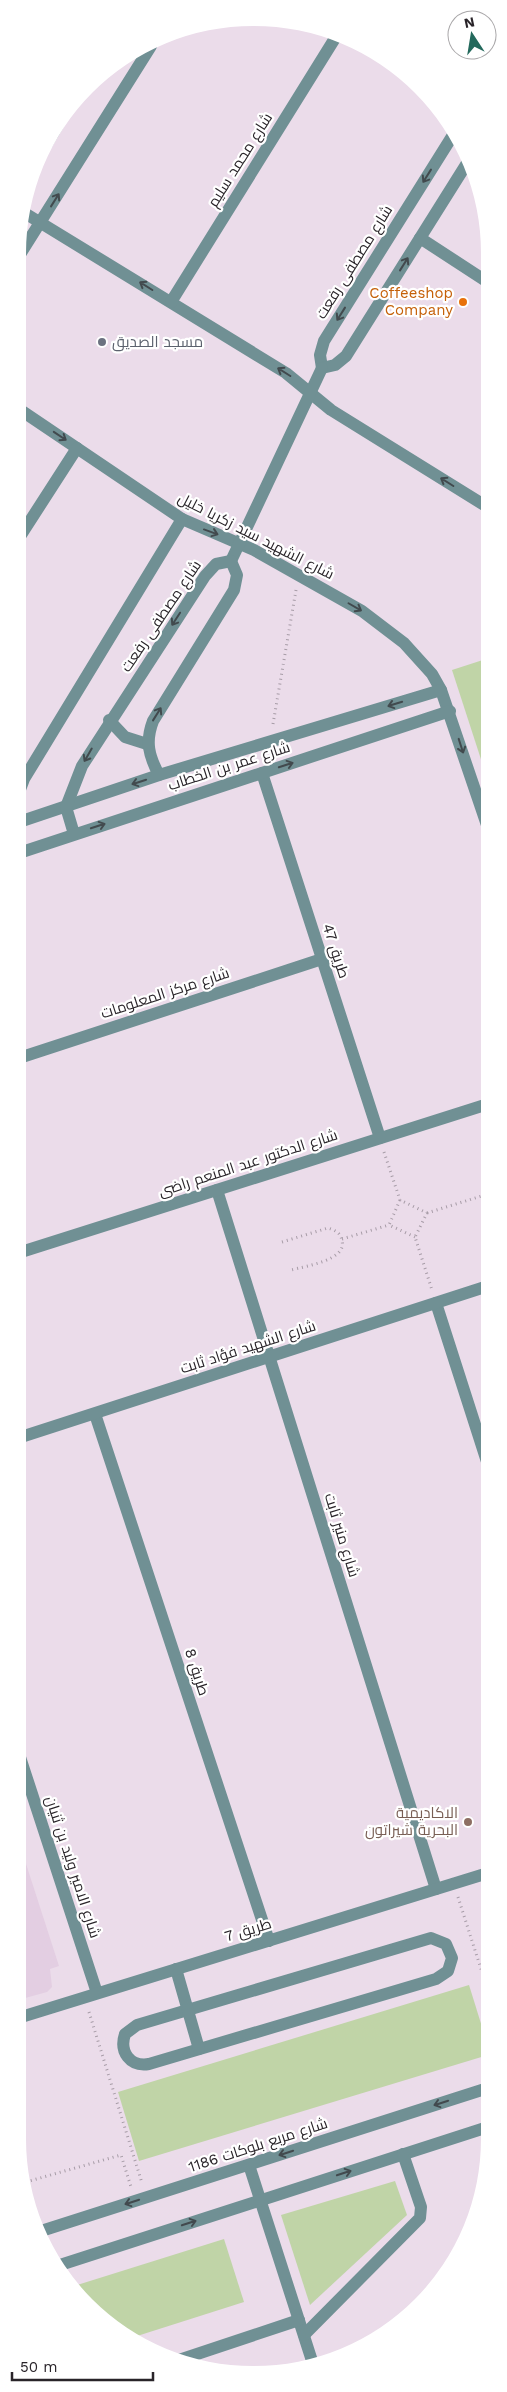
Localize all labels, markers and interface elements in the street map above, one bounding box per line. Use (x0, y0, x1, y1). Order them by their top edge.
north arrow (447, 10, 497, 60)
text: N (463, 13, 476, 31)
street label: شارع محمد سليم (204, 110, 278, 211)
one-way arrow (422, 169, 432, 183)
one-way arrow (49, 193, 60, 207)
street label: شارع مصطفى رفعت (312, 202, 398, 323)
one-way arrow (398, 257, 409, 271)
one-way arrow (139, 281, 153, 291)
place label: Coffeeshop Company (369, 284, 453, 319)
marker: Coffeeshop Company (457, 296, 469, 308)
one-way arrow (336, 307, 346, 321)
place label: مسجد الصديق (112, 333, 203, 352)
marker: مسجد الصديق (96, 336, 108, 348)
one-way arrow (277, 367, 291, 377)
one-way arrow (52, 431, 66, 441)
one-way arrow (441, 476, 455, 486)
street label: شارع الشهيد سيد زكريا خليل (174, 489, 337, 585)
one-way arrow (203, 528, 218, 537)
street label: شارع مصطفى رفعت (117, 557, 207, 676)
one-way arrow (348, 603, 362, 613)
one-way arrow (171, 611, 181, 625)
one-way arrow (387, 700, 403, 710)
one-way arrow (153, 707, 163, 721)
one-way arrow (457, 737, 466, 753)
street label: شارع عمر بن الخطاب (166, 738, 293, 796)
one-way arrow (83, 748, 93, 762)
one-way arrow (278, 760, 293, 769)
one-way arrow (131, 778, 147, 788)
one-way arrow (90, 821, 106, 831)
street label: طريق 47 (318, 921, 353, 981)
street label: شارع مركز المعلومات (98, 964, 232, 1024)
street label: شارع الدكتور عبد المنعم راضى (156, 1125, 341, 1202)
street label: شارع الشهيد فؤاد ثابت (178, 1317, 319, 1379)
street label: شارع منير ثابت (319, 1491, 363, 1580)
street label: طريق 8 (180, 1646, 213, 1698)
street label: شارع الامير وليد بن ثنيان (40, 1794, 104, 1941)
place label: الاكاديمية البحرية شيراتون (365, 1804, 458, 1840)
marker: الاكاديمية البحرية شيراتون (462, 1816, 474, 1828)
street label: طريق 7 (223, 1914, 274, 1947)
one-way arrow (433, 2099, 449, 2109)
street label: شارع مربع بلوكات 1186 (186, 2114, 330, 2178)
one-way arrow (279, 2149, 295, 2158)
one-way arrow (336, 2168, 351, 2177)
one-way arrow (124, 2198, 140, 2208)
one-way arrow (181, 2218, 196, 2227)
scale bar (12, 2350, 154, 2382)
text: 50 m (20, 2358, 57, 2376)

